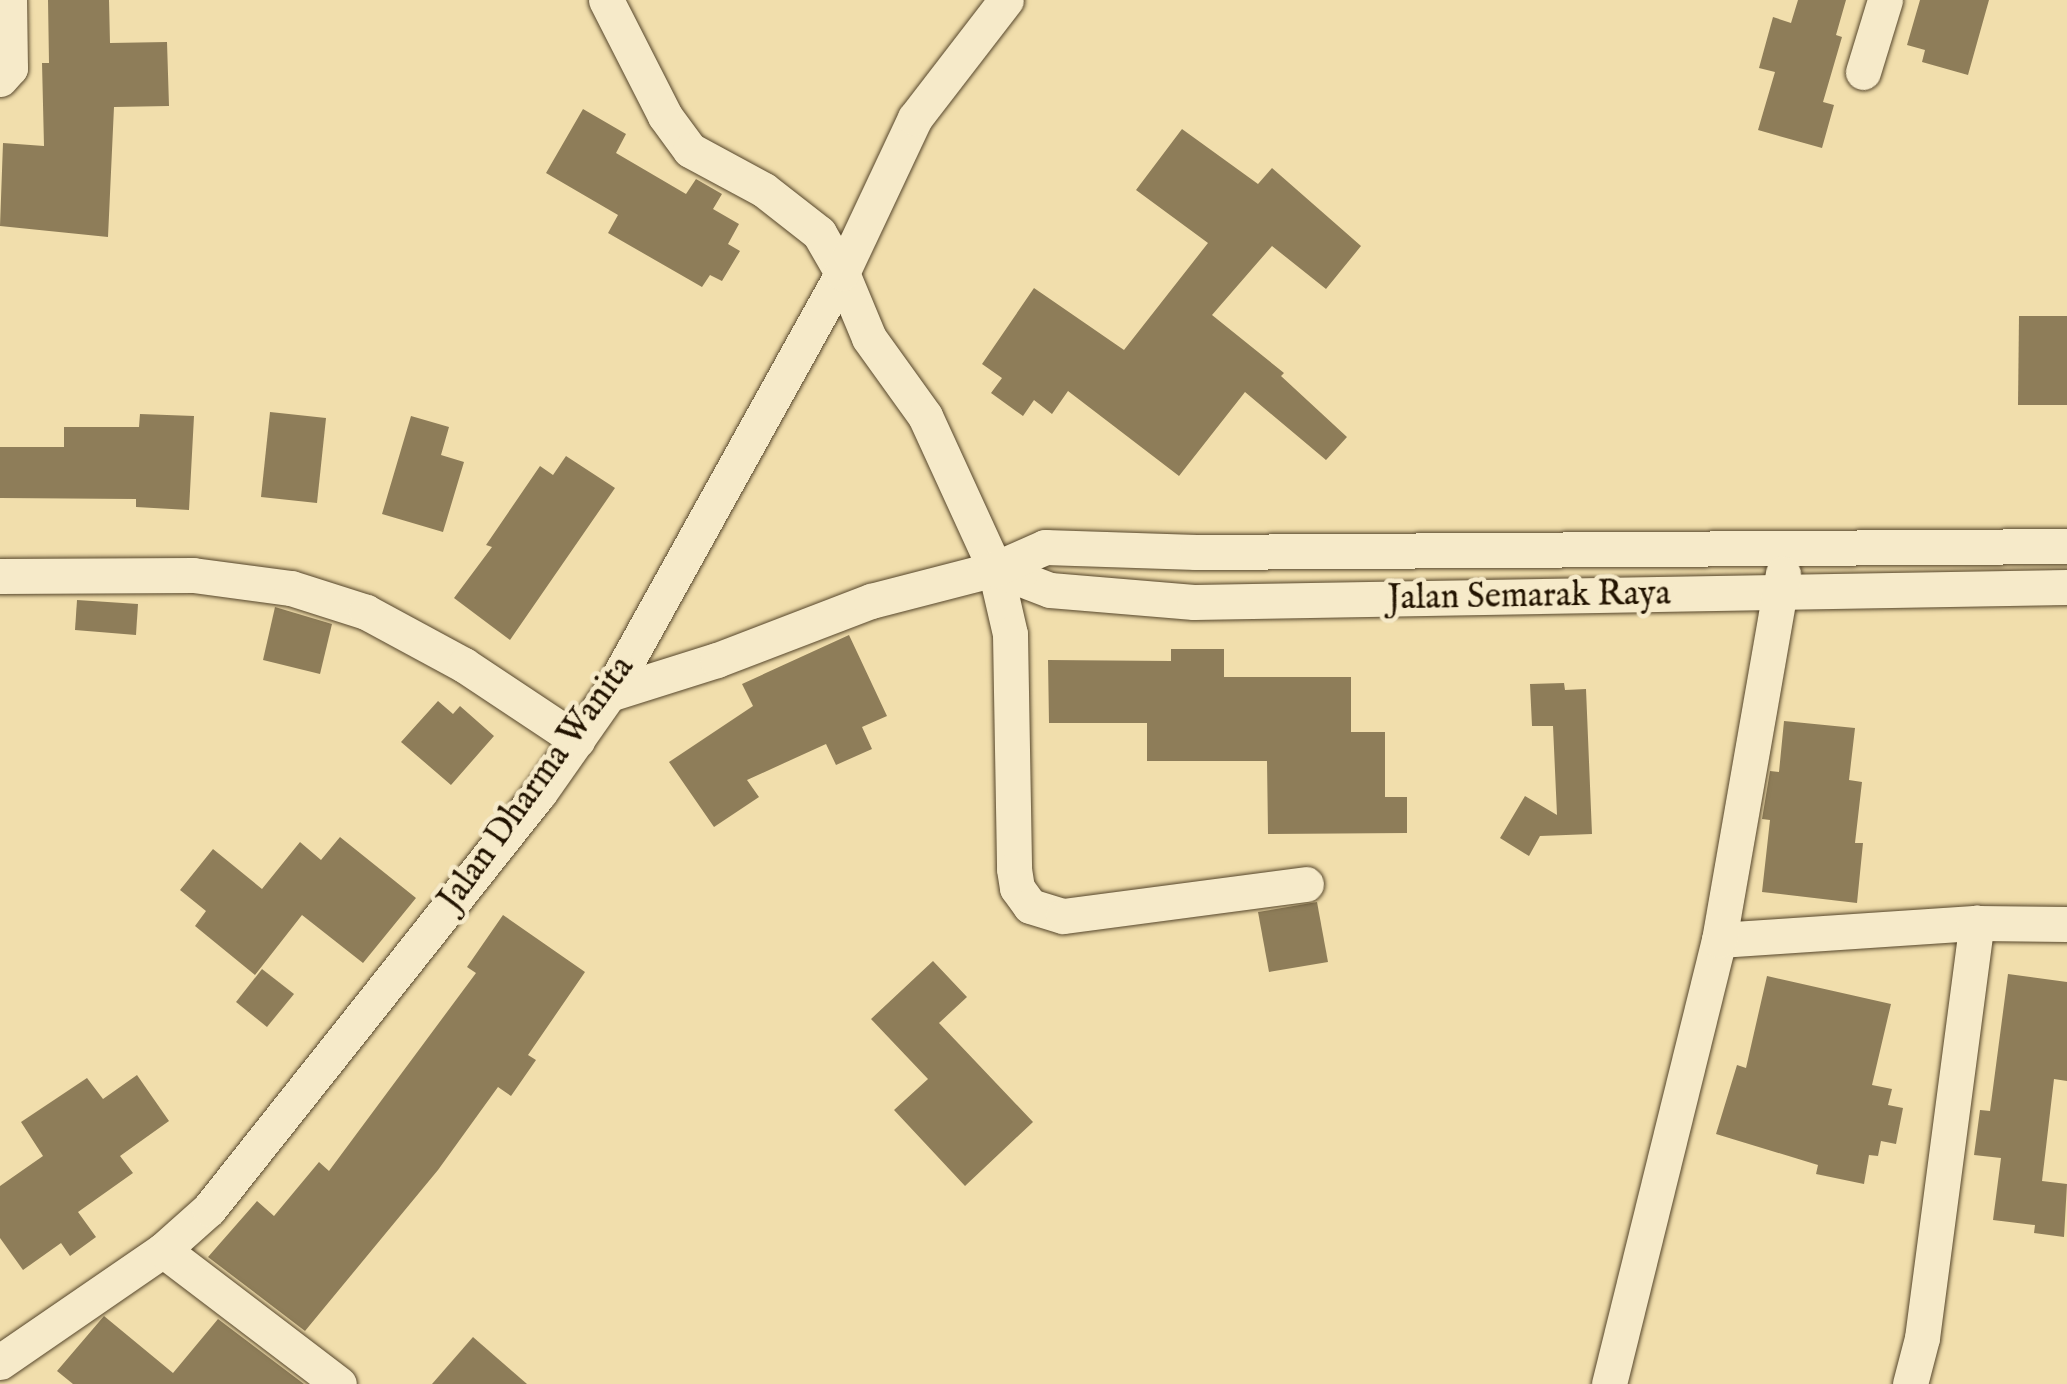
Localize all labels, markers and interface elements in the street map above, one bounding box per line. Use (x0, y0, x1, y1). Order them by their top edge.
street label: Jalan Semarak Raya (1387, 574, 1671, 620)
street label: Jalan Dharma Wanita (430, 648, 644, 920)

